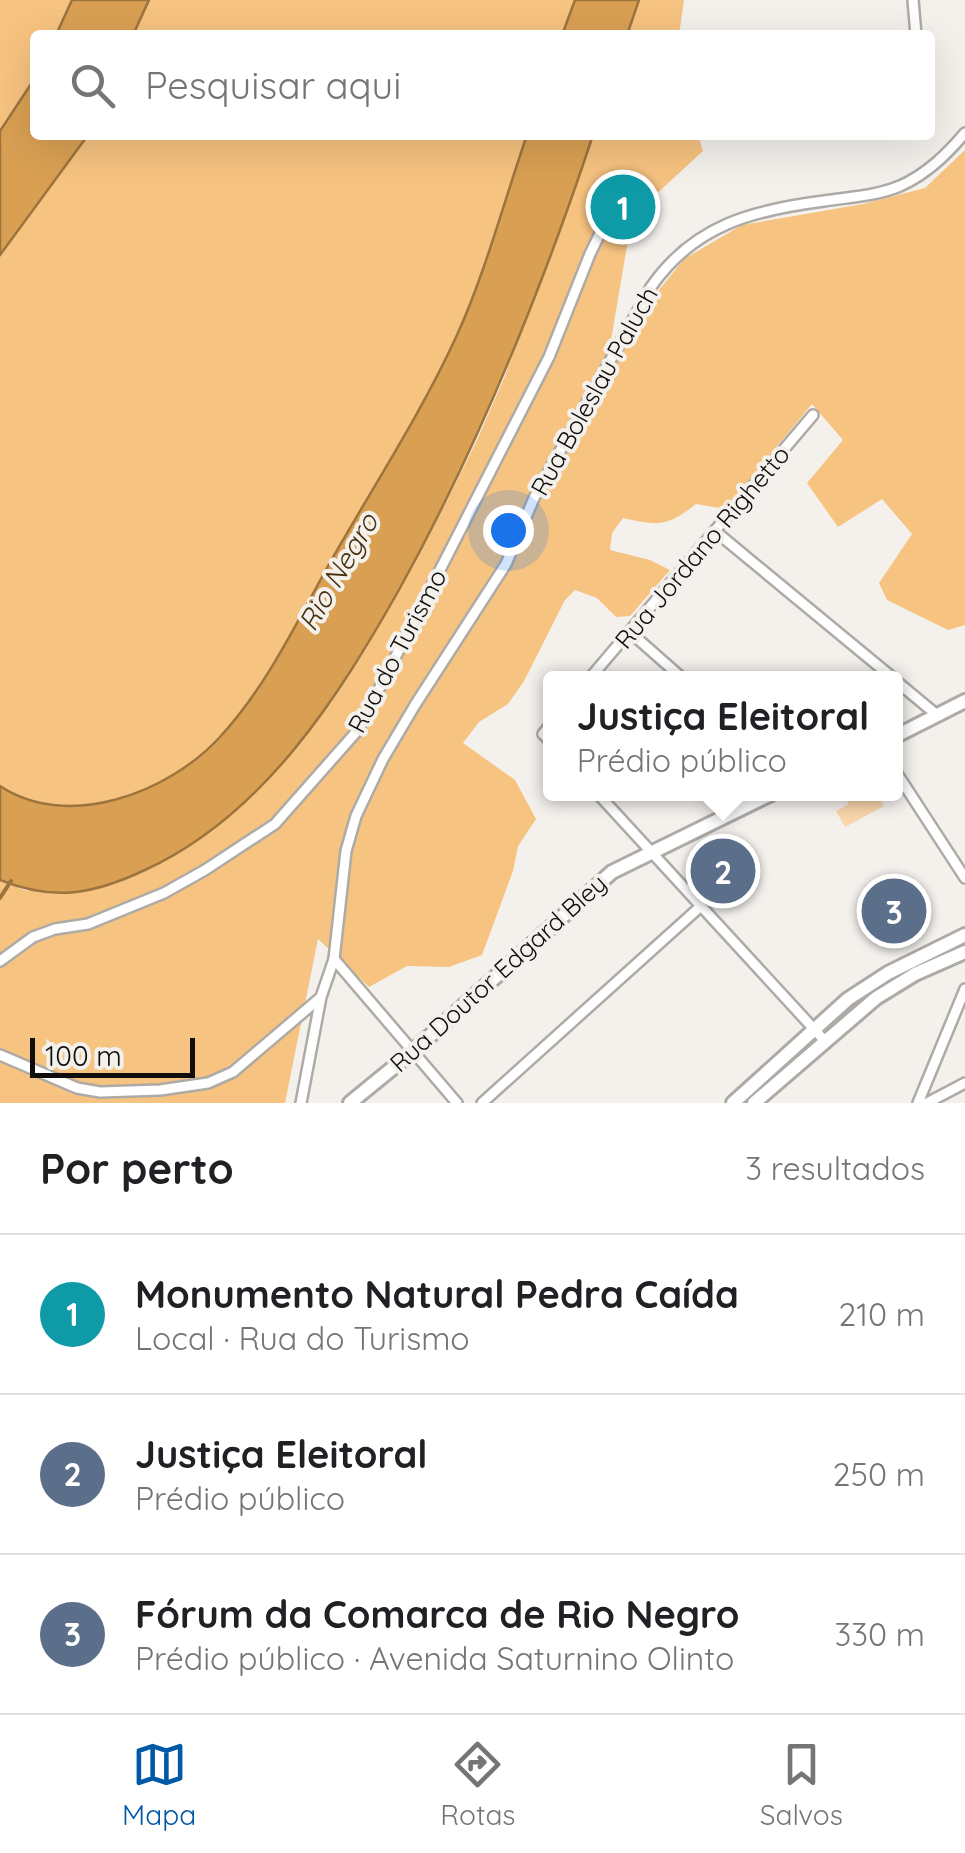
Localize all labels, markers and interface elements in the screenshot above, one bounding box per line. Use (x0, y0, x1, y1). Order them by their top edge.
search box (30, 30, 935, 140)
icon: search (65, 58, 120, 113)
text: Pesquisar aqui (145, 61, 401, 109)
pin: 1 (590, 170, 656, 244)
street label: Rua Boleslau Paluch (523, 281, 664, 501)
street label: Rua Jordano Righetto (608, 439, 796, 655)
your location (483, 505, 534, 556)
water label: Rio Negro (290, 506, 386, 637)
street label: Rua do Turismo (340, 564, 453, 738)
popup (543, 671, 903, 801)
text: Justiça Eleitoral (577, 692, 869, 740)
text: Prédio público (577, 740, 787, 780)
pin: 2 (690, 834, 756, 908)
street label: Rua Doutor Edgard Bley (383, 867, 612, 1078)
pin: 3 (862, 874, 926, 948)
scale bar (30, 1033, 195, 1078)
text: 100 m (45, 1038, 122, 1073)
text: Por perto (40, 1142, 234, 1195)
text: 3 resultados (745, 1148, 925, 1188)
text: Monumento Natural Pedra Caída (135, 1270, 739, 1318)
text: 1 (66, 1294, 79, 1334)
text: 210 m (838, 1294, 925, 1334)
text: Local · Rua do Turismo (135, 1318, 470, 1358)
text: Justiça Eleitoral (135, 1430, 428, 1478)
text: 2 (63, 1454, 82, 1494)
text: 250 m (833, 1454, 925, 1494)
text: Prédio público (135, 1478, 345, 1518)
text: Fórum da Comarca de Rio Negro (135, 1590, 739, 1638)
text: 3 (64, 1614, 81, 1654)
text: 330 m (835, 1614, 925, 1654)
text: Prédio público · Avenida Saturnino Olinto (135, 1638, 734, 1678)
tab: Mapa (122, 1737, 196, 1832)
tab: Rotas (440, 1737, 515, 1832)
tab: Salvos (760, 1737, 843, 1832)

